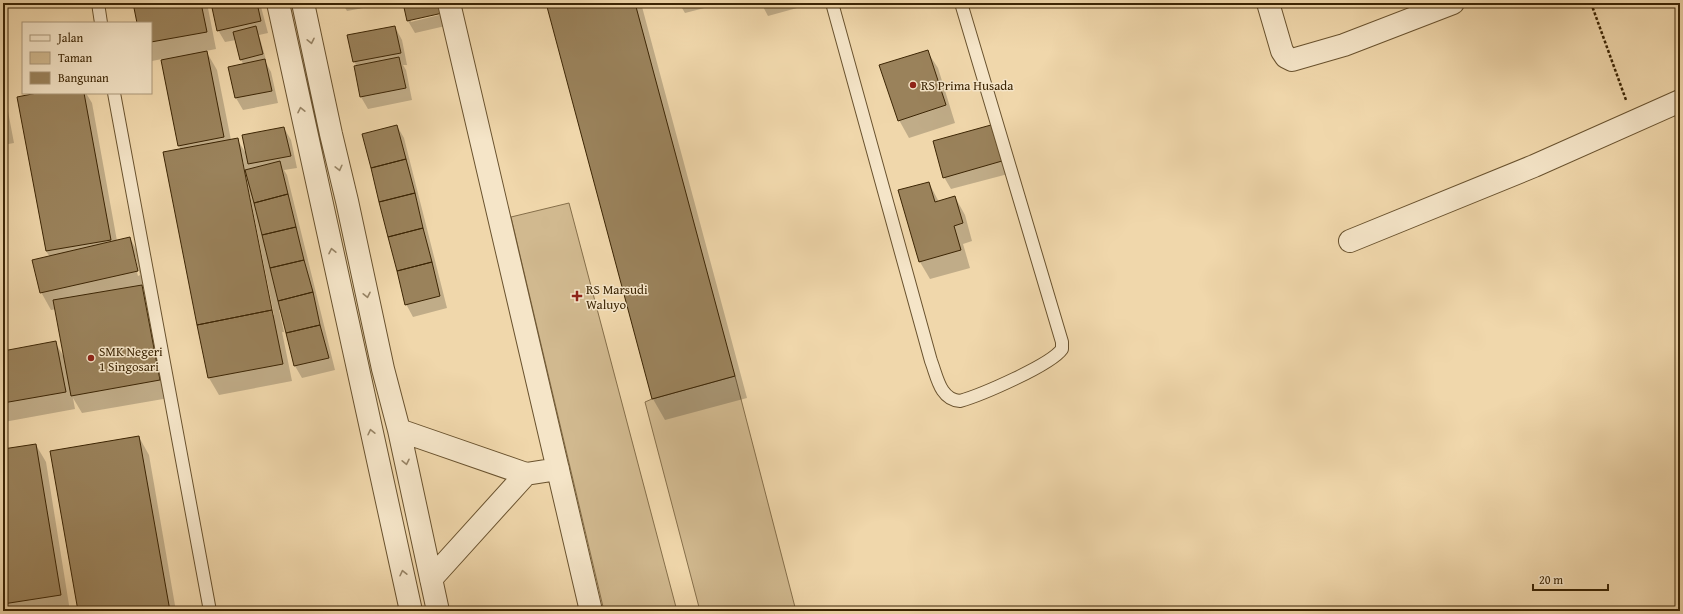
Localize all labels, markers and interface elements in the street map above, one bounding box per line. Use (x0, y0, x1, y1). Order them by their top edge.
legend (22, 22, 152, 94)
text: Jalan (56, 29, 83, 46)
one-way arrow (307, 38, 315, 44)
text: Taman (58, 49, 92, 66)
text: Bangunan (58, 69, 109, 86)
place label: RS Prima Husada (921, 76, 1014, 95)
marker: RS Prima Husada (908, 80, 918, 90)
one-way arrow (298, 107, 306, 113)
one-way arrow (335, 165, 343, 171)
one-way arrow (329, 247, 337, 254)
place label: RS Marsudi Waluyo (586, 280, 648, 314)
marker: RS Marsudi Waluyo (571, 290, 583, 302)
one-way arrow (363, 292, 371, 298)
place label: SMK Negeri 1 Singosari (99, 342, 163, 376)
marker: SMK Negeri 1 Singosari (86, 353, 96, 363)
one-way arrow (368, 429, 376, 436)
one-way arrow (402, 459, 410, 466)
scale bar (1533, 566, 1608, 592)
one-way arrow (399, 570, 407, 576)
text: 20 m (1539, 571, 1563, 588)

